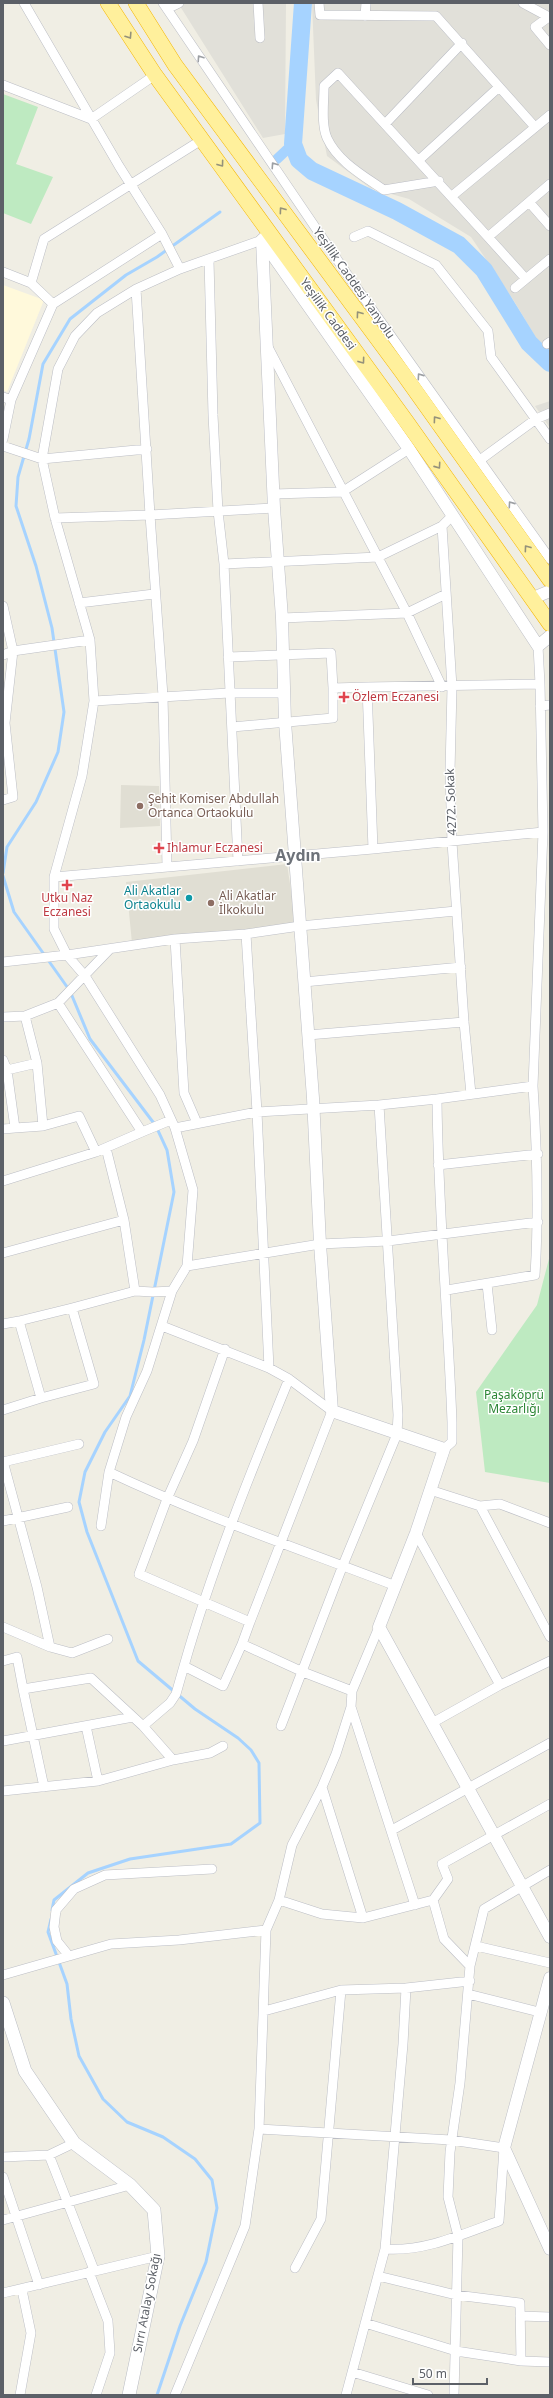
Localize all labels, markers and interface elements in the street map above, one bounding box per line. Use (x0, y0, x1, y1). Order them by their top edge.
one-way arrow (124, 31, 131, 38)
one-way arrow (198, 55, 205, 62)
one-way arrow (216, 160, 223, 167)
one-way arrow (271, 162, 279, 169)
one-way arrow (280, 207, 287, 214)
street label: Yeşillik Caddesi Yanyolu (310, 225, 398, 341)
street label: Yeşillik Caddesi (297, 275, 359, 353)
one-way arrow (356, 311, 364, 318)
one-way arrow (357, 356, 364, 363)
one-way arrow (417, 373, 424, 380)
one-way arrow (433, 417, 440, 424)
one-way arrow (433, 462, 441, 469)
one-way arrow (509, 502, 516, 509)
one-way arrow (524, 545, 532, 552)
place label: Özlem Eczanesi (352, 688, 439, 705)
marker: Özlem Eczanesi (339, 692, 349, 702)
street label: 4272. Sokak (441, 768, 460, 836)
place label: Şehit Komiser Abdullah Ortanca Ortaokulu (148, 790, 279, 821)
marker: Şehit Komiser Abdullah Ortanca Ortaokulu (135, 801, 145, 811)
place label: Ihlamur Eczanesi (167, 839, 263, 856)
marker: Ihlamur Eczanesi (154, 843, 164, 853)
district label: Aydın (275, 844, 321, 866)
marker: Utku Naz Eczanesi (62, 880, 72, 890)
place label: Ali Akatlar Ortaokulu (124, 882, 181, 913)
place label: Ali Akatlar İlkokulu (219, 887, 276, 918)
place label: Utku Naz Eczanesi (41, 889, 93, 920)
marker: Ali Akatlar Ortaokulu (184, 893, 194, 903)
marker: Ali Akatlar İlkokulu (206, 898, 216, 908)
park label: Paşaköprü Mezarlığı (484, 1386, 544, 1417)
street label: Sırrı Atalay Sokağı (129, 2252, 164, 2354)
scale bar (413, 2360, 487, 2386)
text: 50 m (419, 2365, 447, 2382)

